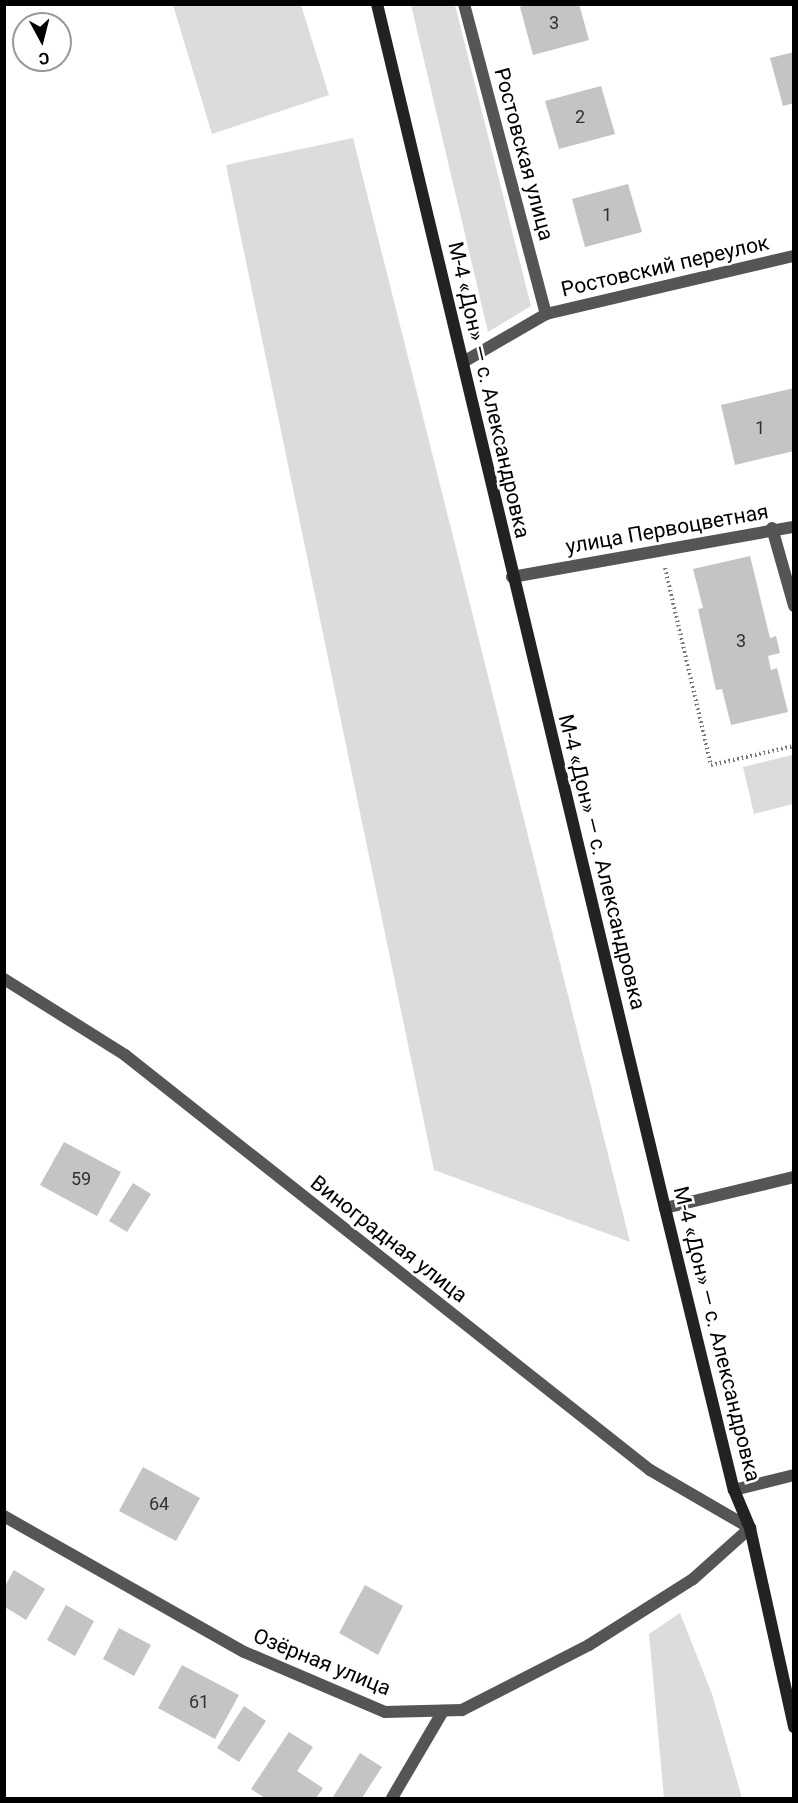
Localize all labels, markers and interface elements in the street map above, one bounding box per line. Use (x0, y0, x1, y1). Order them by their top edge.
north arrow (12, 12, 72, 72)
house number: 3 (549, 12, 559, 34)
text: С (38, 48, 50, 68)
street label: Ростовская улица (489, 65, 559, 243)
house number: 2 (575, 106, 585, 128)
house number: 1 (602, 204, 612, 226)
street label: Ростовский переулок (559, 230, 771, 302)
street label: М-4 «Дон» — с. Александровка (443, 239, 535, 541)
house number: 1 (755, 417, 765, 439)
street label: улица Первоцветная (564, 499, 770, 559)
house number: 3 (736, 630, 746, 652)
street label: М-4 «Дон» — с. Александровка (553, 712, 651, 1012)
house number: 59 (71, 1168, 91, 1190)
street label: Виноградная улица (306, 1170, 472, 1308)
street label: М-4 «Дон» — с. Александровка (668, 1184, 766, 1484)
house number: 64 (149, 1493, 169, 1515)
street label: Озёрная улица (250, 1623, 394, 1701)
house number: 61 (189, 1691, 209, 1713)

